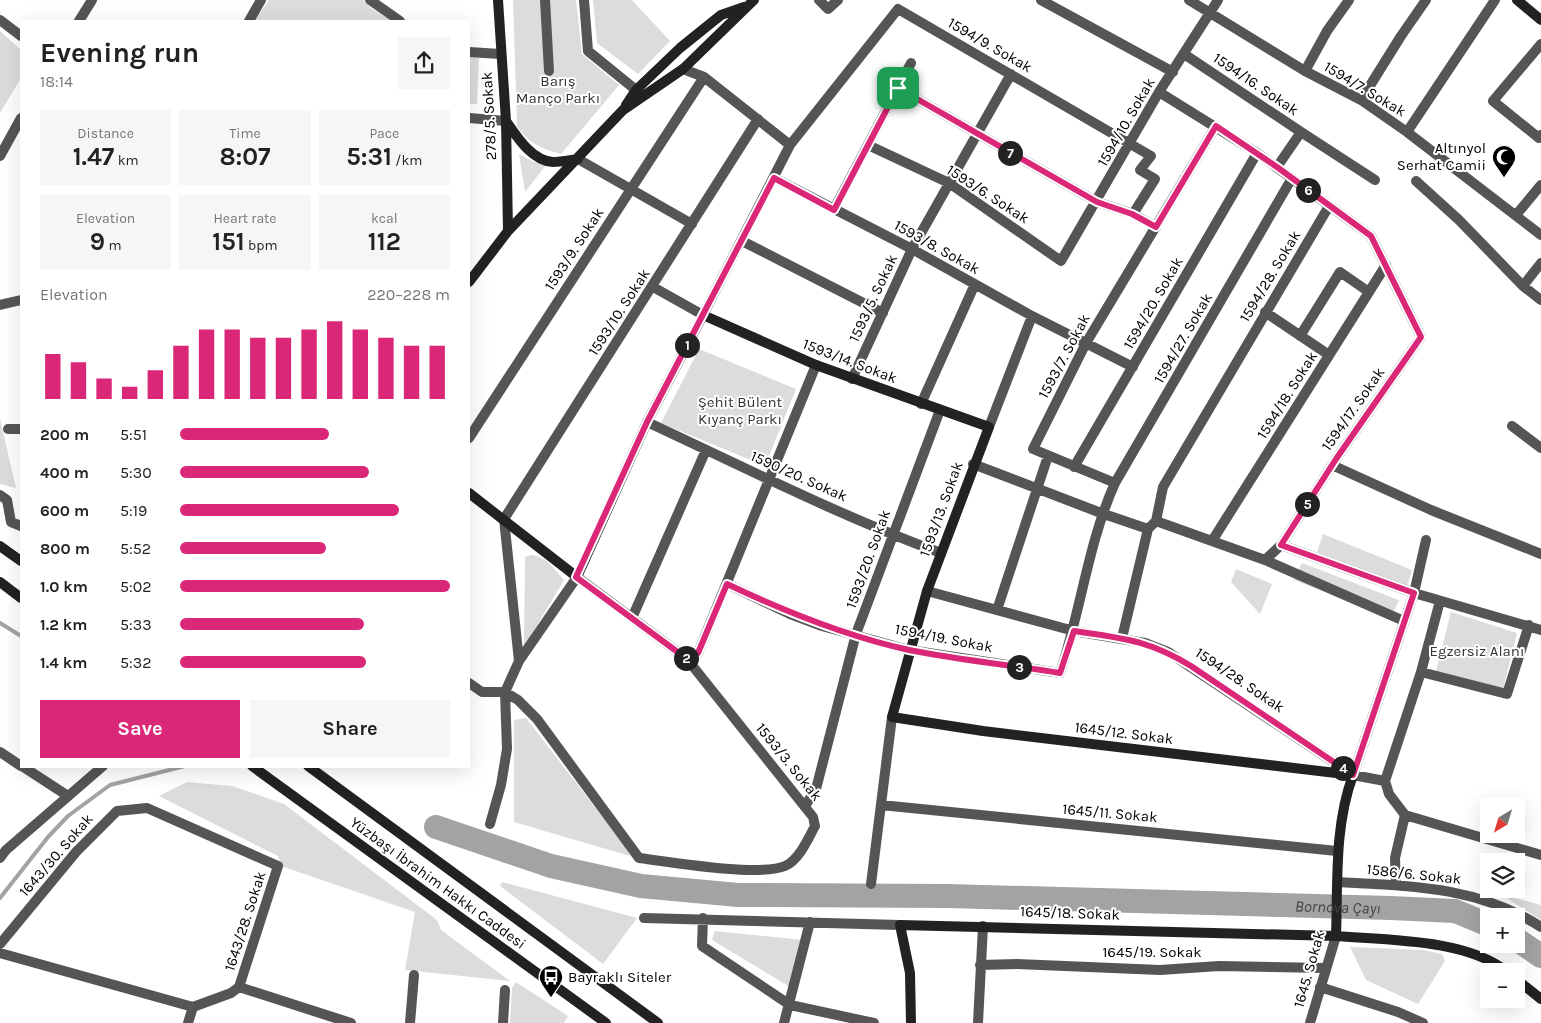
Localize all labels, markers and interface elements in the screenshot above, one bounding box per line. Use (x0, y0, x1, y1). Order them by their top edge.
street label: 1594/9. Sokak (945, 14, 1035, 76)
text: Evening run (40, 36, 199, 69)
button: share (398, 37, 450, 89)
street label: 1594/16. Sokak (1210, 49, 1302, 119)
street label: 1594/7. Sokak (1321, 57, 1409, 121)
pin (877, 67, 919, 109)
street label: 278/5. Sokak (478, 71, 500, 161)
text: 18:14 (40, 72, 73, 91)
park label: Barış Manço Parkı (516, 72, 600, 107)
icon: arrive (884, 74, 912, 102)
street label: 1594/10. Sokak (1093, 74, 1159, 170)
text: Distance (77, 125, 134, 142)
text: Time (229, 125, 261, 142)
text: Pace (369, 125, 399, 142)
place label: Altınyol Serhat Camii (1397, 139, 1486, 174)
pin: 7 (998, 140, 1022, 166)
text: 1.47 (73, 142, 114, 171)
text: 8:07 (219, 142, 271, 171)
text: 5:31 (346, 142, 392, 171)
mosque icon: Altınyol Serhat Camii (1491, 144, 1517, 178)
text: 7 (1007, 145, 1014, 162)
text: km (114, 152, 139, 169)
text: /km (392, 152, 422, 169)
street label: 1593/6. Sokak (943, 161, 1033, 227)
pin: 6 (1296, 178, 1320, 202)
text: 6 (1304, 182, 1313, 199)
street label: 1593/9. Sokak (541, 204, 607, 294)
text: Elevation (76, 210, 135, 227)
text: Heart rate (213, 210, 277, 227)
text: kcal (371, 210, 398, 227)
street label: 1593/8. Sokak (891, 216, 983, 278)
text: 9 (90, 227, 105, 256)
text: 151 (212, 227, 245, 256)
text: 112 (368, 227, 401, 256)
street label: 1594/28. Sokak (1236, 227, 1304, 325)
text: m (105, 237, 122, 254)
text: bpm (245, 237, 278, 254)
street label: 1593/5. Sokak (845, 251, 901, 345)
street label: 1594/20. Sokak (1119, 254, 1187, 352)
street label: 1593/10. Sokak (584, 265, 654, 359)
text: Elevation (40, 285, 108, 304)
text: 220–228 m (367, 285, 450, 304)
street label: 1594/27. Sokak (1150, 290, 1216, 386)
street label: 1593/7. Sokak (1034, 311, 1094, 401)
pin: 1 (674, 332, 700, 358)
street label: 1593/14. Sokak (800, 335, 900, 387)
text: 1 (685, 337, 690, 354)
street label: 1594/18. Sokak (1253, 348, 1321, 442)
street label: 1594/17. Sokak (1318, 364, 1388, 454)
park label: Şehit Bülent Kıyanç Parkı (698, 393, 783, 428)
text: 200 m (40, 425, 89, 444)
text: 5:51 (120, 425, 147, 444)
street label: 1590/20. Sokak (748, 447, 850, 505)
street label: 1593/13. Sokak (915, 459, 967, 559)
text: 400 m (40, 463, 89, 482)
text: 5:30 (120, 463, 152, 482)
pin: 5 (1294, 492, 1320, 516)
text: 5 (1303, 496, 1312, 513)
text: 600 m (40, 501, 89, 520)
text: 5:19 (120, 501, 147, 520)
street label: 1593/20. Sokak (842, 507, 894, 611)
text: 800 m (40, 539, 90, 558)
text: 5:52 (120, 539, 151, 558)
text: 1.0 km (40, 577, 88, 596)
text: 5:02 (120, 577, 152, 596)
text: 1.2 km (40, 615, 88, 634)
text: 5:33 (120, 615, 152, 634)
street label: 1594/19. Sokak (894, 620, 994, 656)
park label: Egzersiz Alanı (1430, 642, 1524, 660)
street label: 1594/28. Sokak (1192, 644, 1288, 716)
pin: 2 (674, 646, 698, 670)
text: 2 (682, 650, 691, 667)
text: 1.4 km (40, 653, 87, 672)
text: 5:32 (120, 653, 151, 672)
pin: 3 (1006, 654, 1032, 680)
text: 3 (1015, 659, 1024, 676)
button: Save (40, 700, 240, 758)
button: Share (250, 700, 450, 758)
street label: 1645/12. Sokak (1074, 718, 1174, 748)
street label: 1593/3. Sokak (752, 719, 826, 805)
pin: 4 (1330, 756, 1356, 780)
text: 4 (1339, 760, 1348, 777)
north arrow (1480, 798, 1525, 842)
map controls (1480, 798, 1525, 1008)
street label: 1645/11. Sokak (1062, 800, 1158, 826)
street label: 1643/30. Sokak (15, 810, 97, 900)
street label: Yüzbaşı İbrahim Hakkı Caddesi (347, 813, 529, 953)
button: layers (1480, 853, 1525, 898)
street label: 1586/6. Sokak (1366, 860, 1462, 888)
street label: 1643/28. Sokak (220, 869, 270, 973)
water label: Bornova Çayı (1295, 896, 1381, 918)
street label: 1645/18. Sokak (1020, 902, 1120, 924)
button: + (1480, 908, 1525, 953)
street label: 1645. Sokak (1289, 929, 1329, 1009)
street label: 1645/19. Sokak (1102, 943, 1202, 961)
button: − (1480, 963, 1525, 1008)
bus stop icon: Bayraklı Siteler (538, 964, 564, 998)
place label: Bayraklı Siteler (568, 968, 672, 986)

